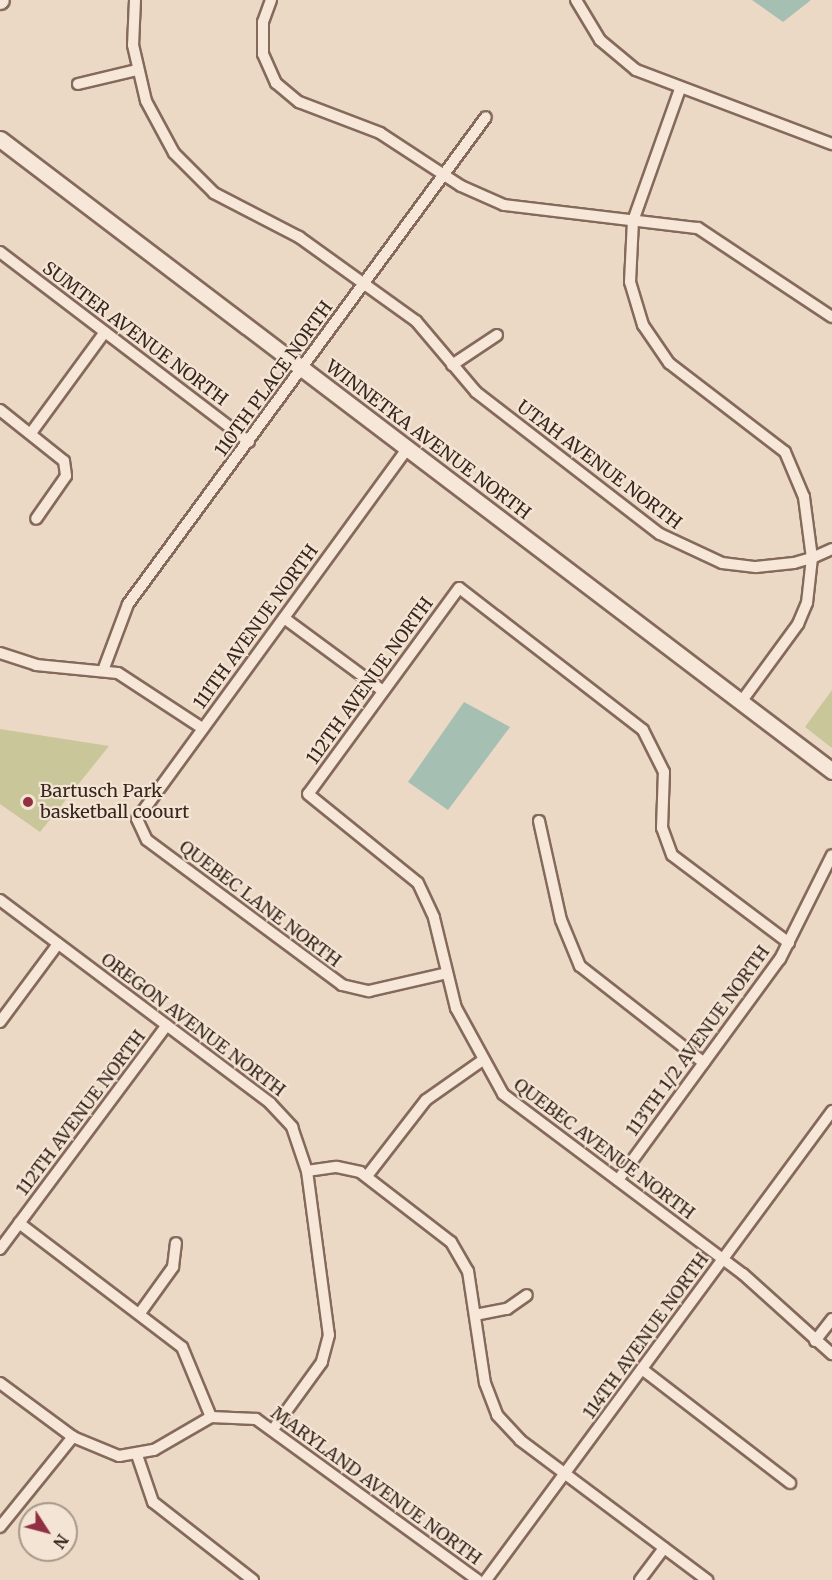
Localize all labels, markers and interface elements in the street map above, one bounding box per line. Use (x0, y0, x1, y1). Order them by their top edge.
street label: SUMTER AVENUE NORTH (38, 257, 232, 411)
street label: 110TH PLACE NORTH (210, 297, 338, 461)
street label: WINNETKA AVENUE NORTH (321, 356, 535, 524)
street label: UTAH AVENUE NORTH (512, 396, 686, 534)
street label: 111TH AVENUE NORTH (189, 541, 323, 713)
street label: 112TH AVENUE NORTH (302, 593, 438, 769)
place label: Bartusch Park basketball coourt (40, 781, 189, 824)
marker: Bartusch Park basketball coourt (21, 795, 35, 809)
street label: QUEBEC LANE NORTH (175, 836, 345, 972)
street label: 113TH 1/2 AVENUE NORTH (622, 942, 774, 1140)
street label: OREGON AVENUE NORTH (97, 949, 289, 1101)
street label: 112TH AVENUE NORTH (12, 1026, 150, 1200)
street label: QUEBEC AVENUE NORTH (509, 1074, 699, 1224)
street label: 114TH AVENUE NORTH (579, 1249, 713, 1423)
street label: MARYLAND AVENUE NORTH (267, 1402, 485, 1570)
north arrow (18, 1502, 78, 1562)
text: N (49, 1530, 73, 1552)

